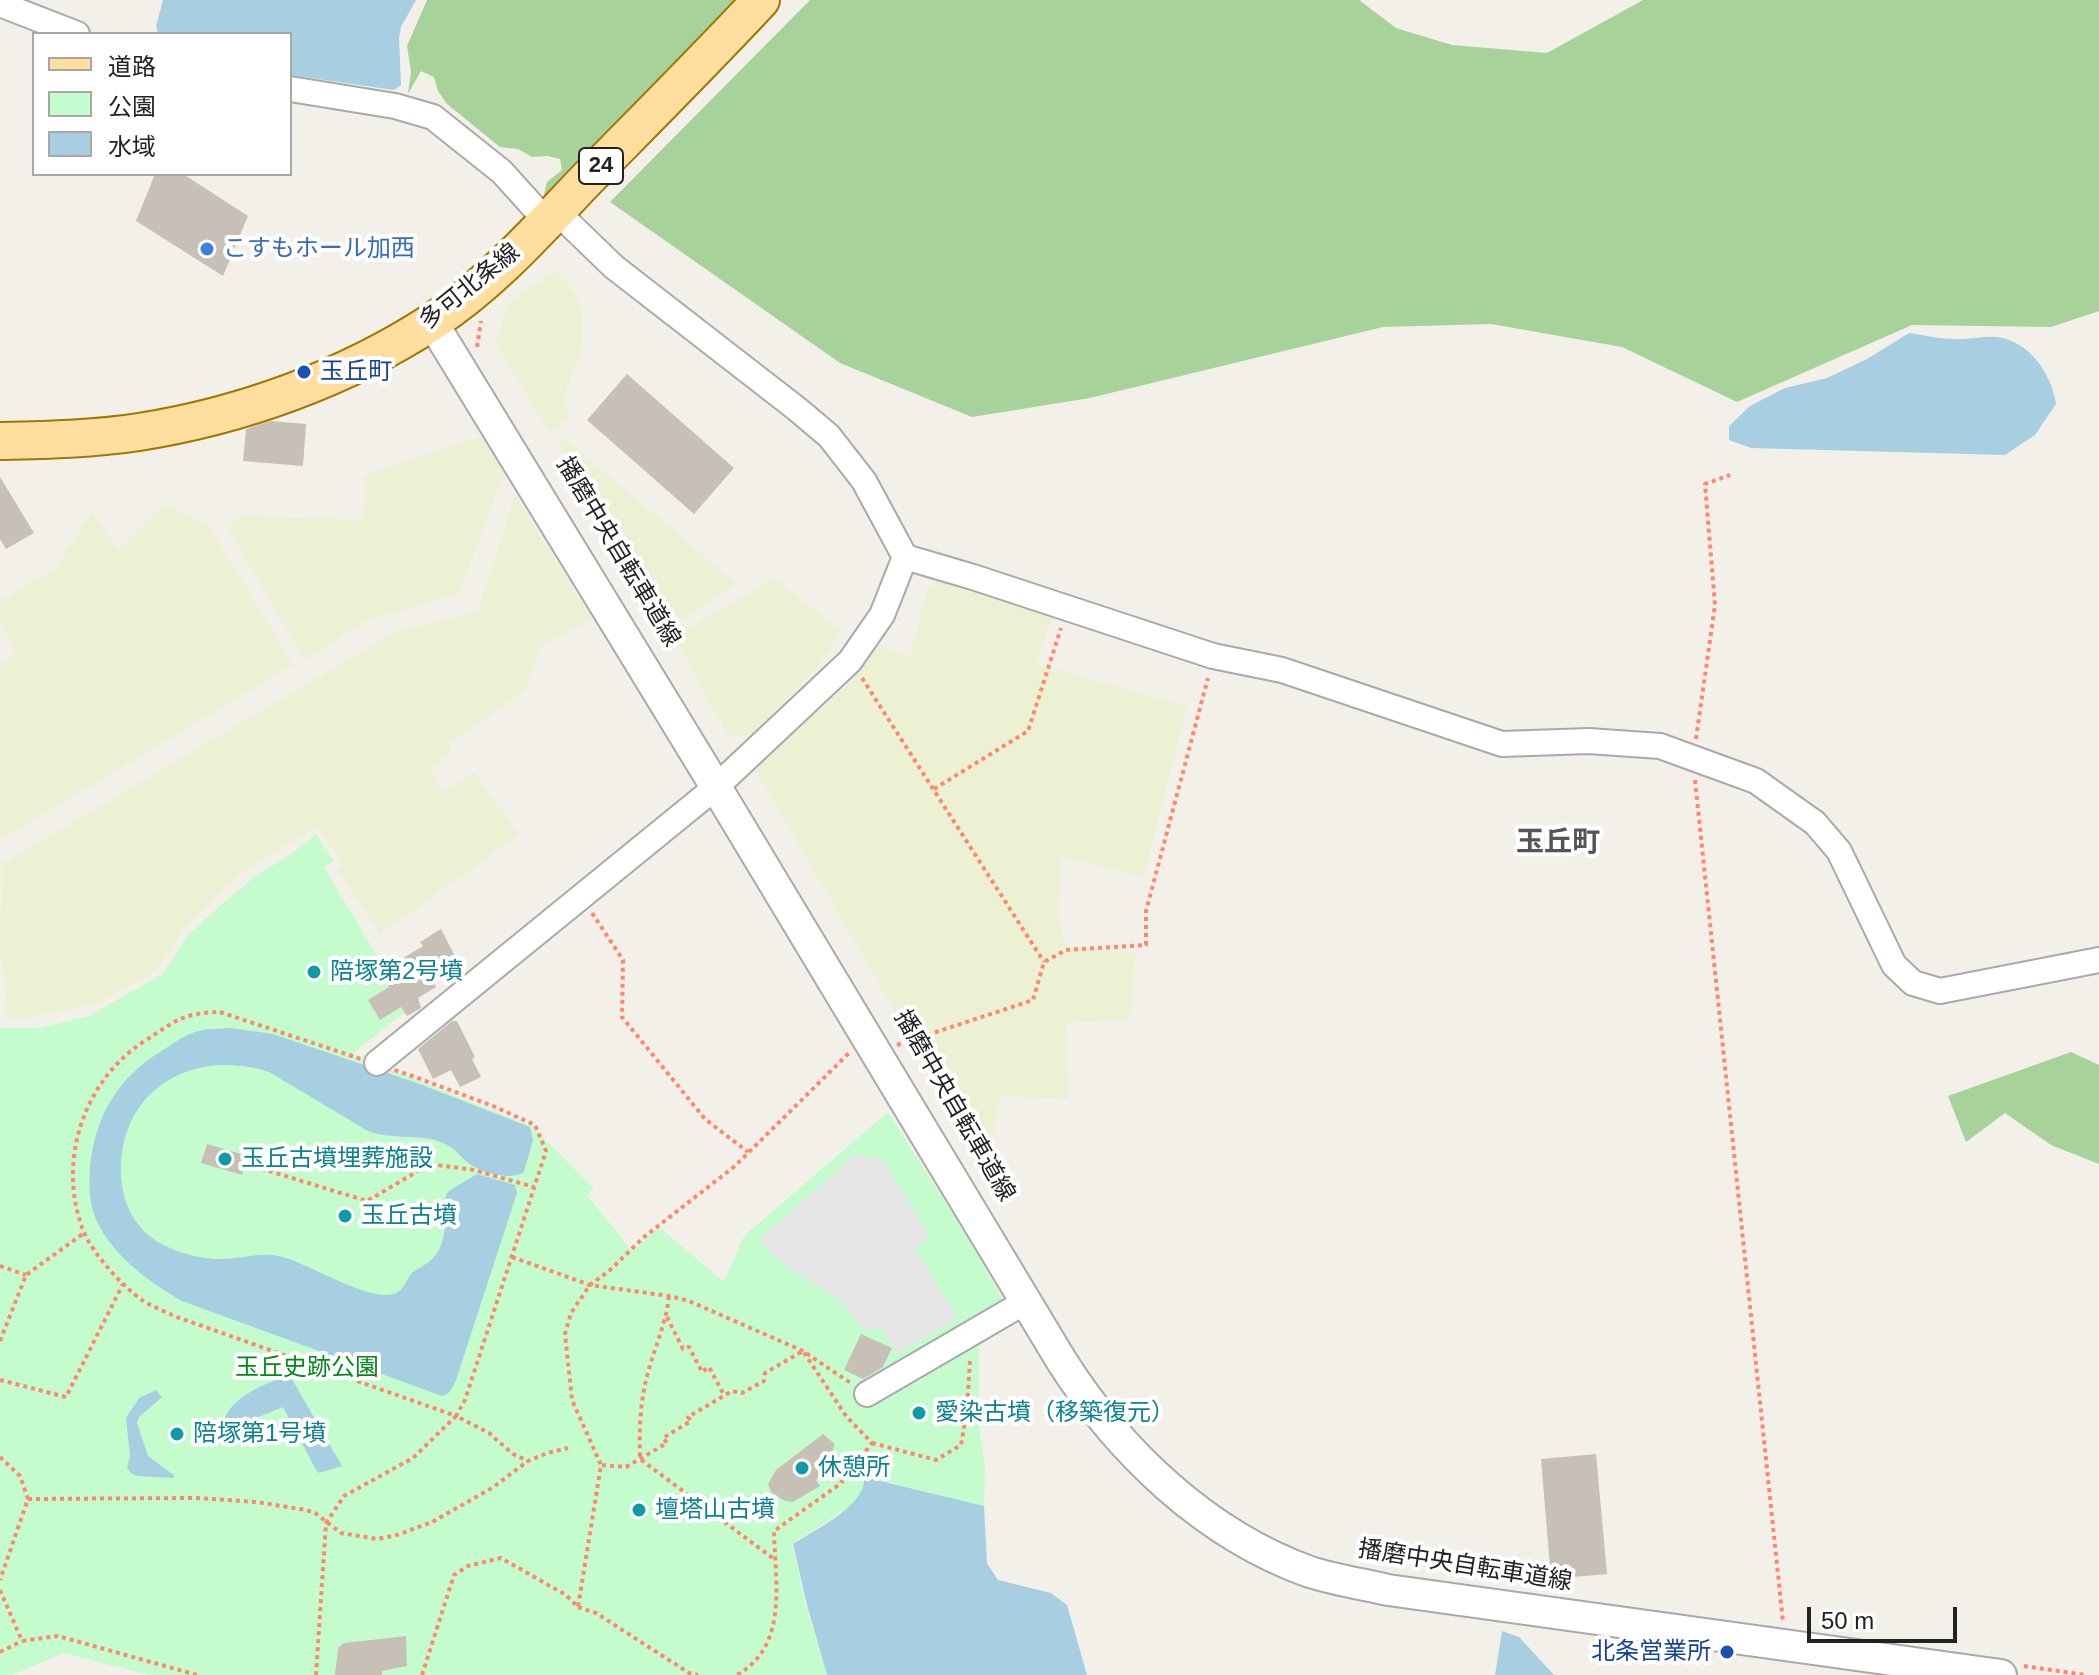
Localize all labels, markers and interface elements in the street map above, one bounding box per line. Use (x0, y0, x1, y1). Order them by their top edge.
legend (32, 32, 292, 176)
text: 道路 (108, 53, 156, 80)
text: 公園 (108, 93, 156, 120)
text: 水域 (108, 133, 156, 160)
road number: 24 (579, 148, 623, 184)
place label: こすもホール加西 (223, 235, 415, 263)
street label: 多可北条線 (414, 238, 526, 336)
marker: こすもホール加西 (198, 240, 216, 258)
place label: 玉丘町 (320, 358, 392, 386)
marker: 玉丘町 (295, 363, 313, 381)
street label: 播磨中央自転車道線 (550, 452, 686, 652)
district label: 玉丘町 (1516, 826, 1600, 860)
place label: 陪塚第2号墳 (330, 958, 463, 986)
marker: 陪塚第2号墳 (305, 963, 323, 981)
street label: 播磨中央自転車道線 (888, 1005, 1020, 1207)
place label: 玉丘古墳埋葬施設 (241, 1145, 433, 1173)
marker: 玉丘古墳埋葬施設 (216, 1150, 234, 1168)
place label: 玉丘古墳 (361, 1202, 457, 1230)
marker: 玉丘古墳 (336, 1207, 354, 1225)
park label: 玉丘史跡公園 (235, 1354, 379, 1382)
place label: 愛染古墳（移築復元） (935, 1399, 1175, 1427)
marker: 愛染古墳（移築復元） (910, 1404, 928, 1422)
place label: 陪塚第1号墳 (193, 1420, 326, 1448)
marker: 陪塚第1号墳 (168, 1425, 186, 1443)
place label: 休憩所 (818, 1454, 890, 1482)
marker: 休憩所 (793, 1459, 811, 1477)
place label: 壇塔山古墳 (655, 1496, 775, 1524)
marker: 壇塔山古墳 (630, 1501, 648, 1519)
street label: 播磨中央自転車道線 (1356, 1535, 1574, 1597)
scale bar (1811, 1591, 1961, 1641)
text: 50 m (1821, 1607, 1874, 1634)
place label: 北条営業所 (1591, 1638, 1711, 1666)
marker: 北条営業所 (1718, 1643, 1736, 1661)

